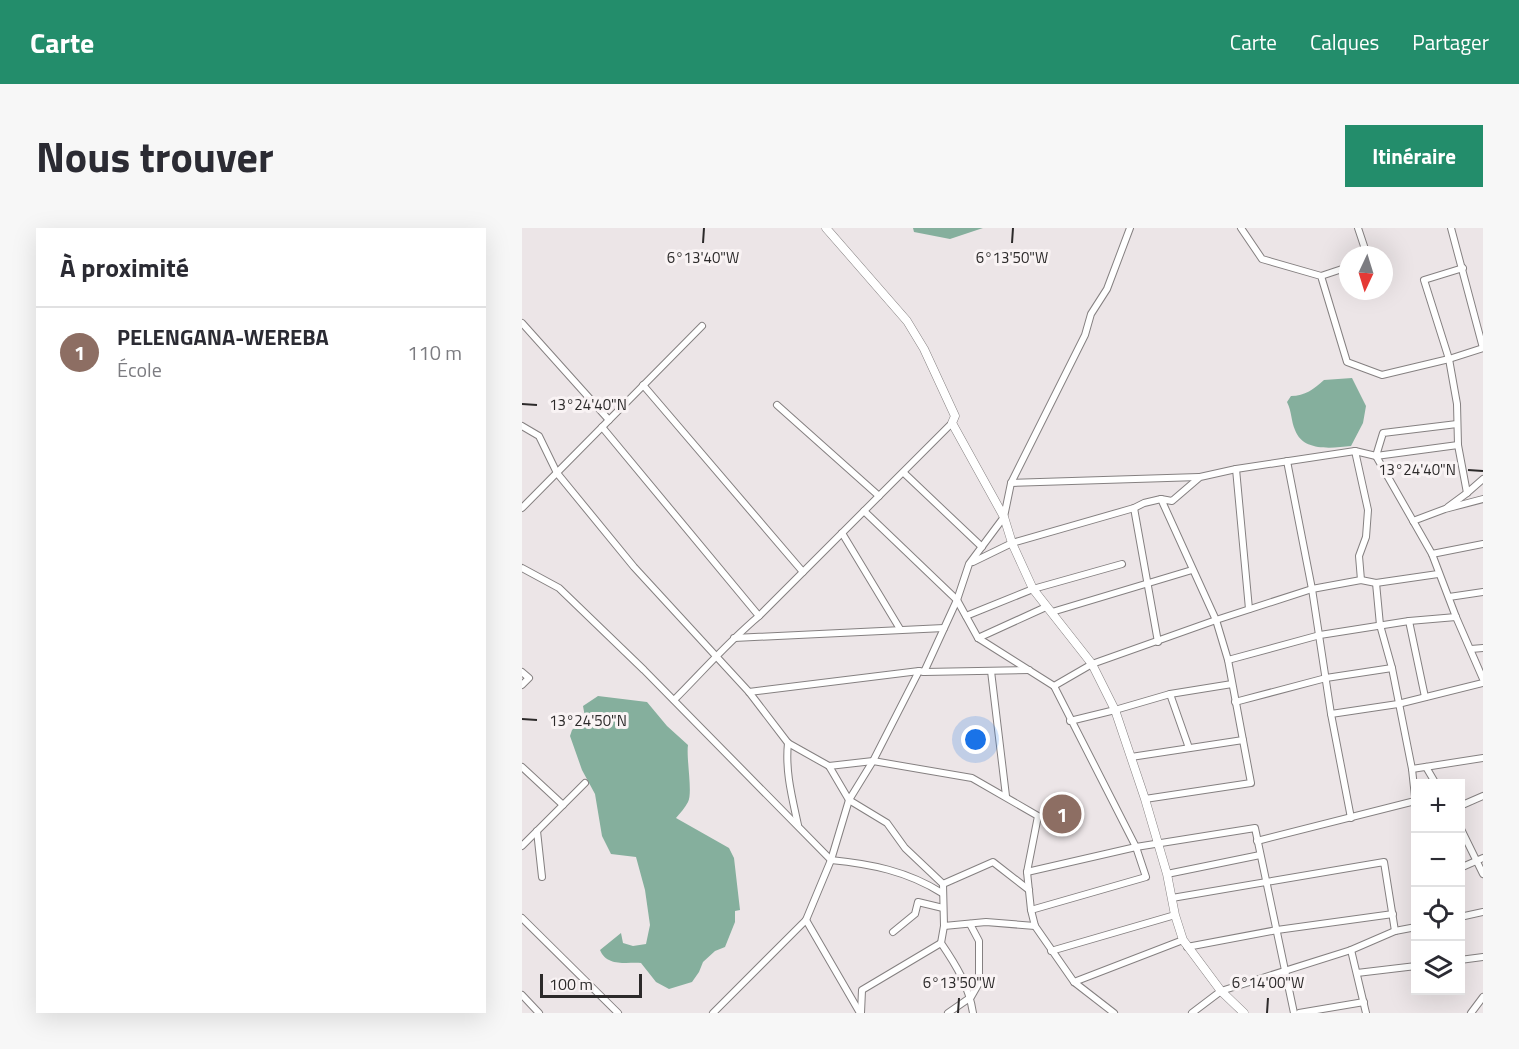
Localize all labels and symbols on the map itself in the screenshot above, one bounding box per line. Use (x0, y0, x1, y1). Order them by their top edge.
text: 6°13'40"W (667, 246, 739, 269)
text: 6°13'50"W (976, 246, 1048, 269)
north arrow (1339, 246, 1393, 300)
text: 13°24'40"N (549, 393, 627, 416)
text: 13°24'40"N (1378, 458, 1456, 481)
text: 13°24'50"N (549, 709, 627, 732)
your location (961, 725, 990, 754)
pin: 1 (1042, 792, 1082, 836)
scale bar (540, 971, 642, 998)
text: 6°13'50"W (923, 971, 995, 994)
text: 6°14'00"W (1232, 971, 1304, 994)

